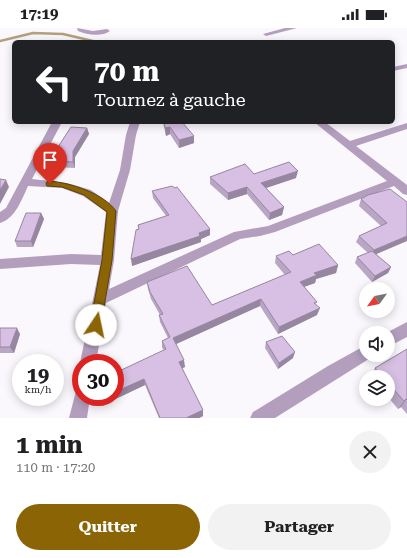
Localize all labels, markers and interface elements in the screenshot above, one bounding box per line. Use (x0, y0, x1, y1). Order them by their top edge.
text: 17:19 (20, 5, 58, 23)
text: 70 m (94, 55, 159, 88)
icon: left (28, 56, 80, 108)
text: Tournez à gauche (94, 89, 246, 110)
pin (33, 143, 67, 184)
icon: arrive (39, 149, 61, 171)
north arrow (359, 282, 395, 318)
map controls (359, 282, 395, 406)
position arrow (75, 304, 117, 346)
button: sound (359, 326, 395, 362)
speed limit sign: 30 (72, 354, 124, 406)
text: 19 (27, 363, 49, 387)
button: layers (359, 370, 395, 406)
text: km/h (25, 384, 51, 395)
text: 1 min (16, 431, 83, 459)
button: close (349, 431, 391, 473)
text: 110 m · 17:20 (16, 460, 95, 475)
button: Quitter (16, 504, 200, 550)
button: Partager (208, 504, 391, 550)

